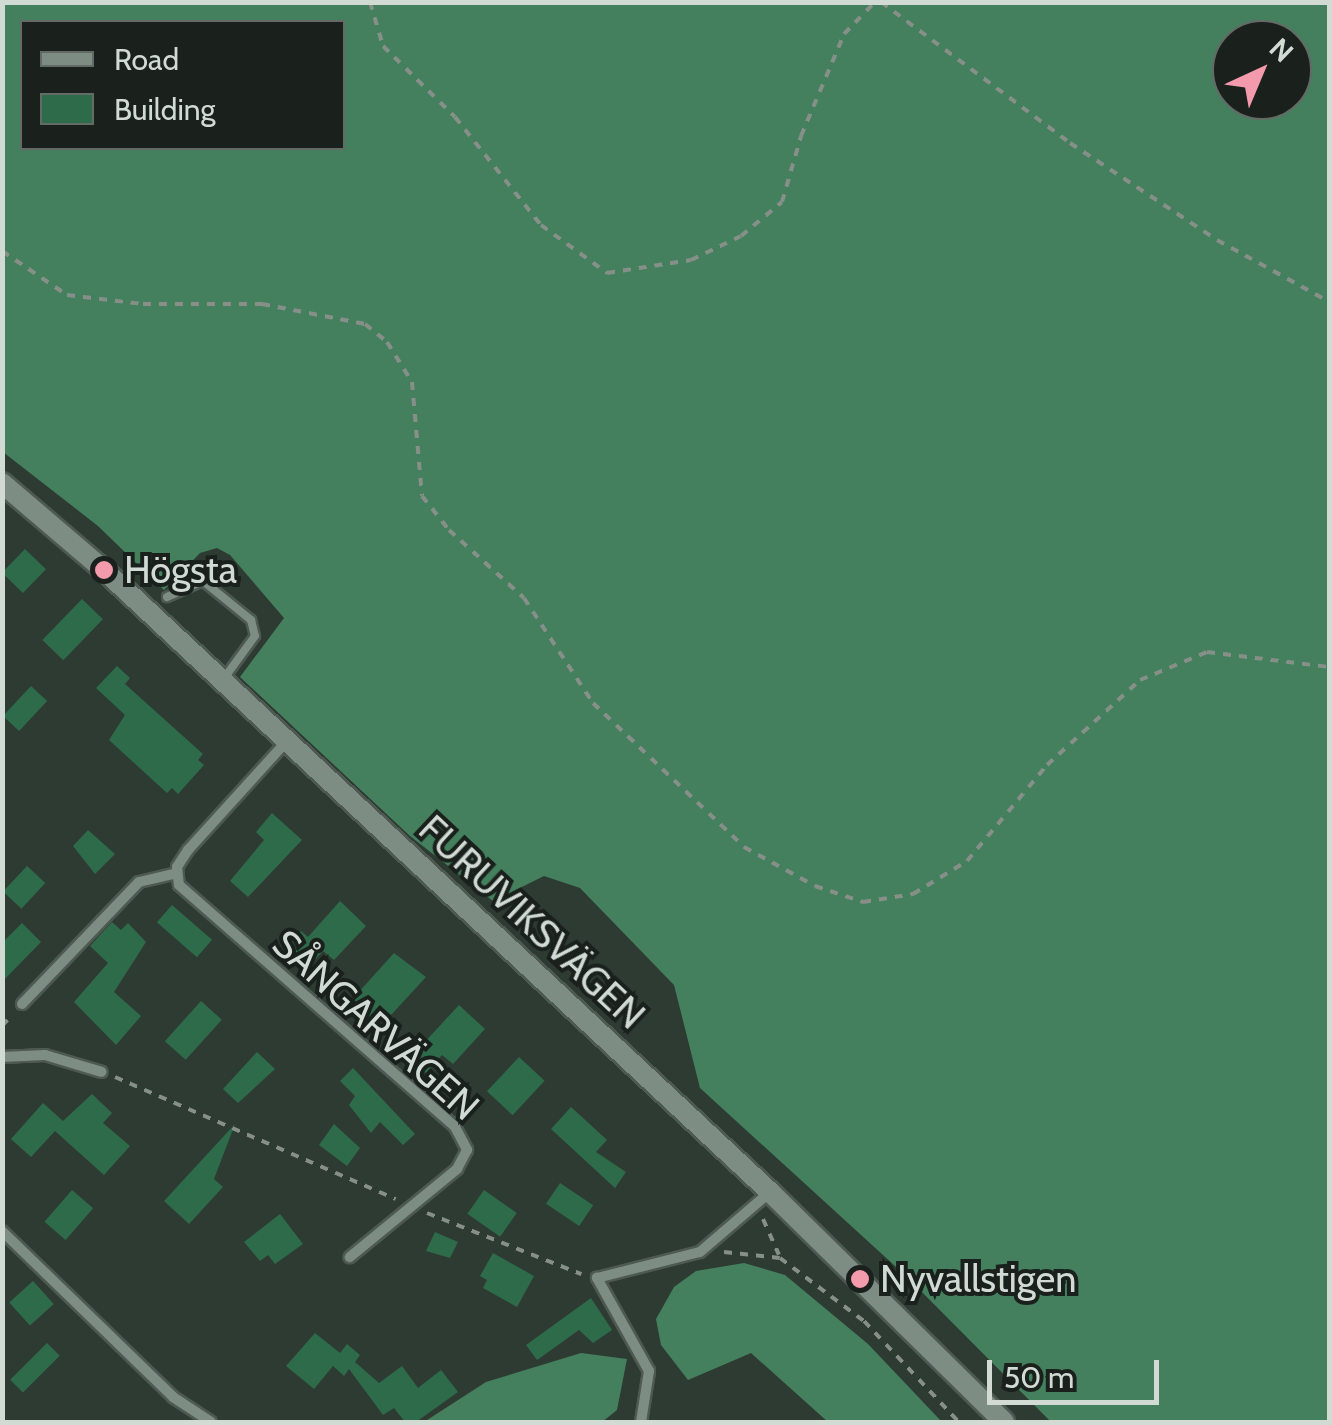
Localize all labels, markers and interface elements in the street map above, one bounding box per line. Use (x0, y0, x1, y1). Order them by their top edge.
legend (20, 20, 345, 150)
north arrow (1212, 20, 1312, 120)
text: N (1263, 31, 1300, 69)
text: Road (114, 41, 179, 78)
text: Building (114, 91, 216, 128)
place label: Högsta (124, 547, 237, 593)
marker: Högsta (93, 559, 115, 581)
street label: FURUVIKSVÄGEN (410, 806, 654, 1038)
street label: SÅNGARVÄGEN (264, 921, 488, 1129)
place label: Nyvallstigen (880, 1256, 1076, 1302)
marker: Nyvallstigen (849, 1268, 871, 1290)
scale bar (992, 1340, 1164, 1402)
text: 50 m (1004, 1359, 1074, 1396)

